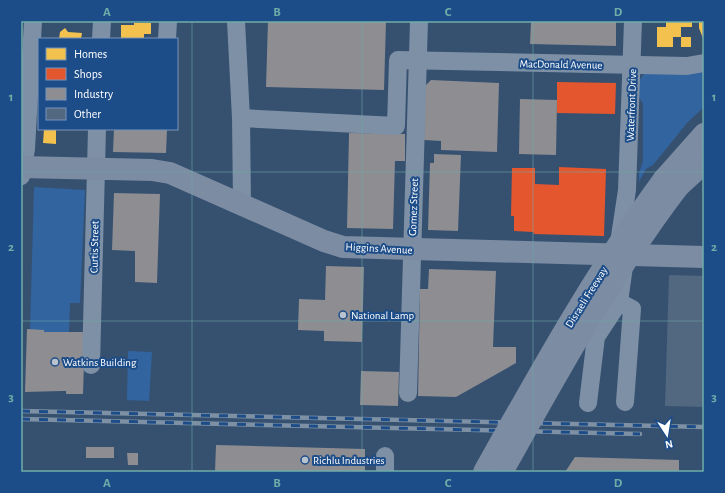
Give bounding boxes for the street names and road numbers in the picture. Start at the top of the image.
street label: MacDonald Avenue [519,58,603,71]
street label: Waterfront Drive [625,69,638,141]
street label: Gomez Street [407,177,420,236]
street label: Curtis Street [89,220,100,273]
street label: Higgins Avenue [345,241,413,256]
street label: Disraeli Freeway [563,265,610,330]

